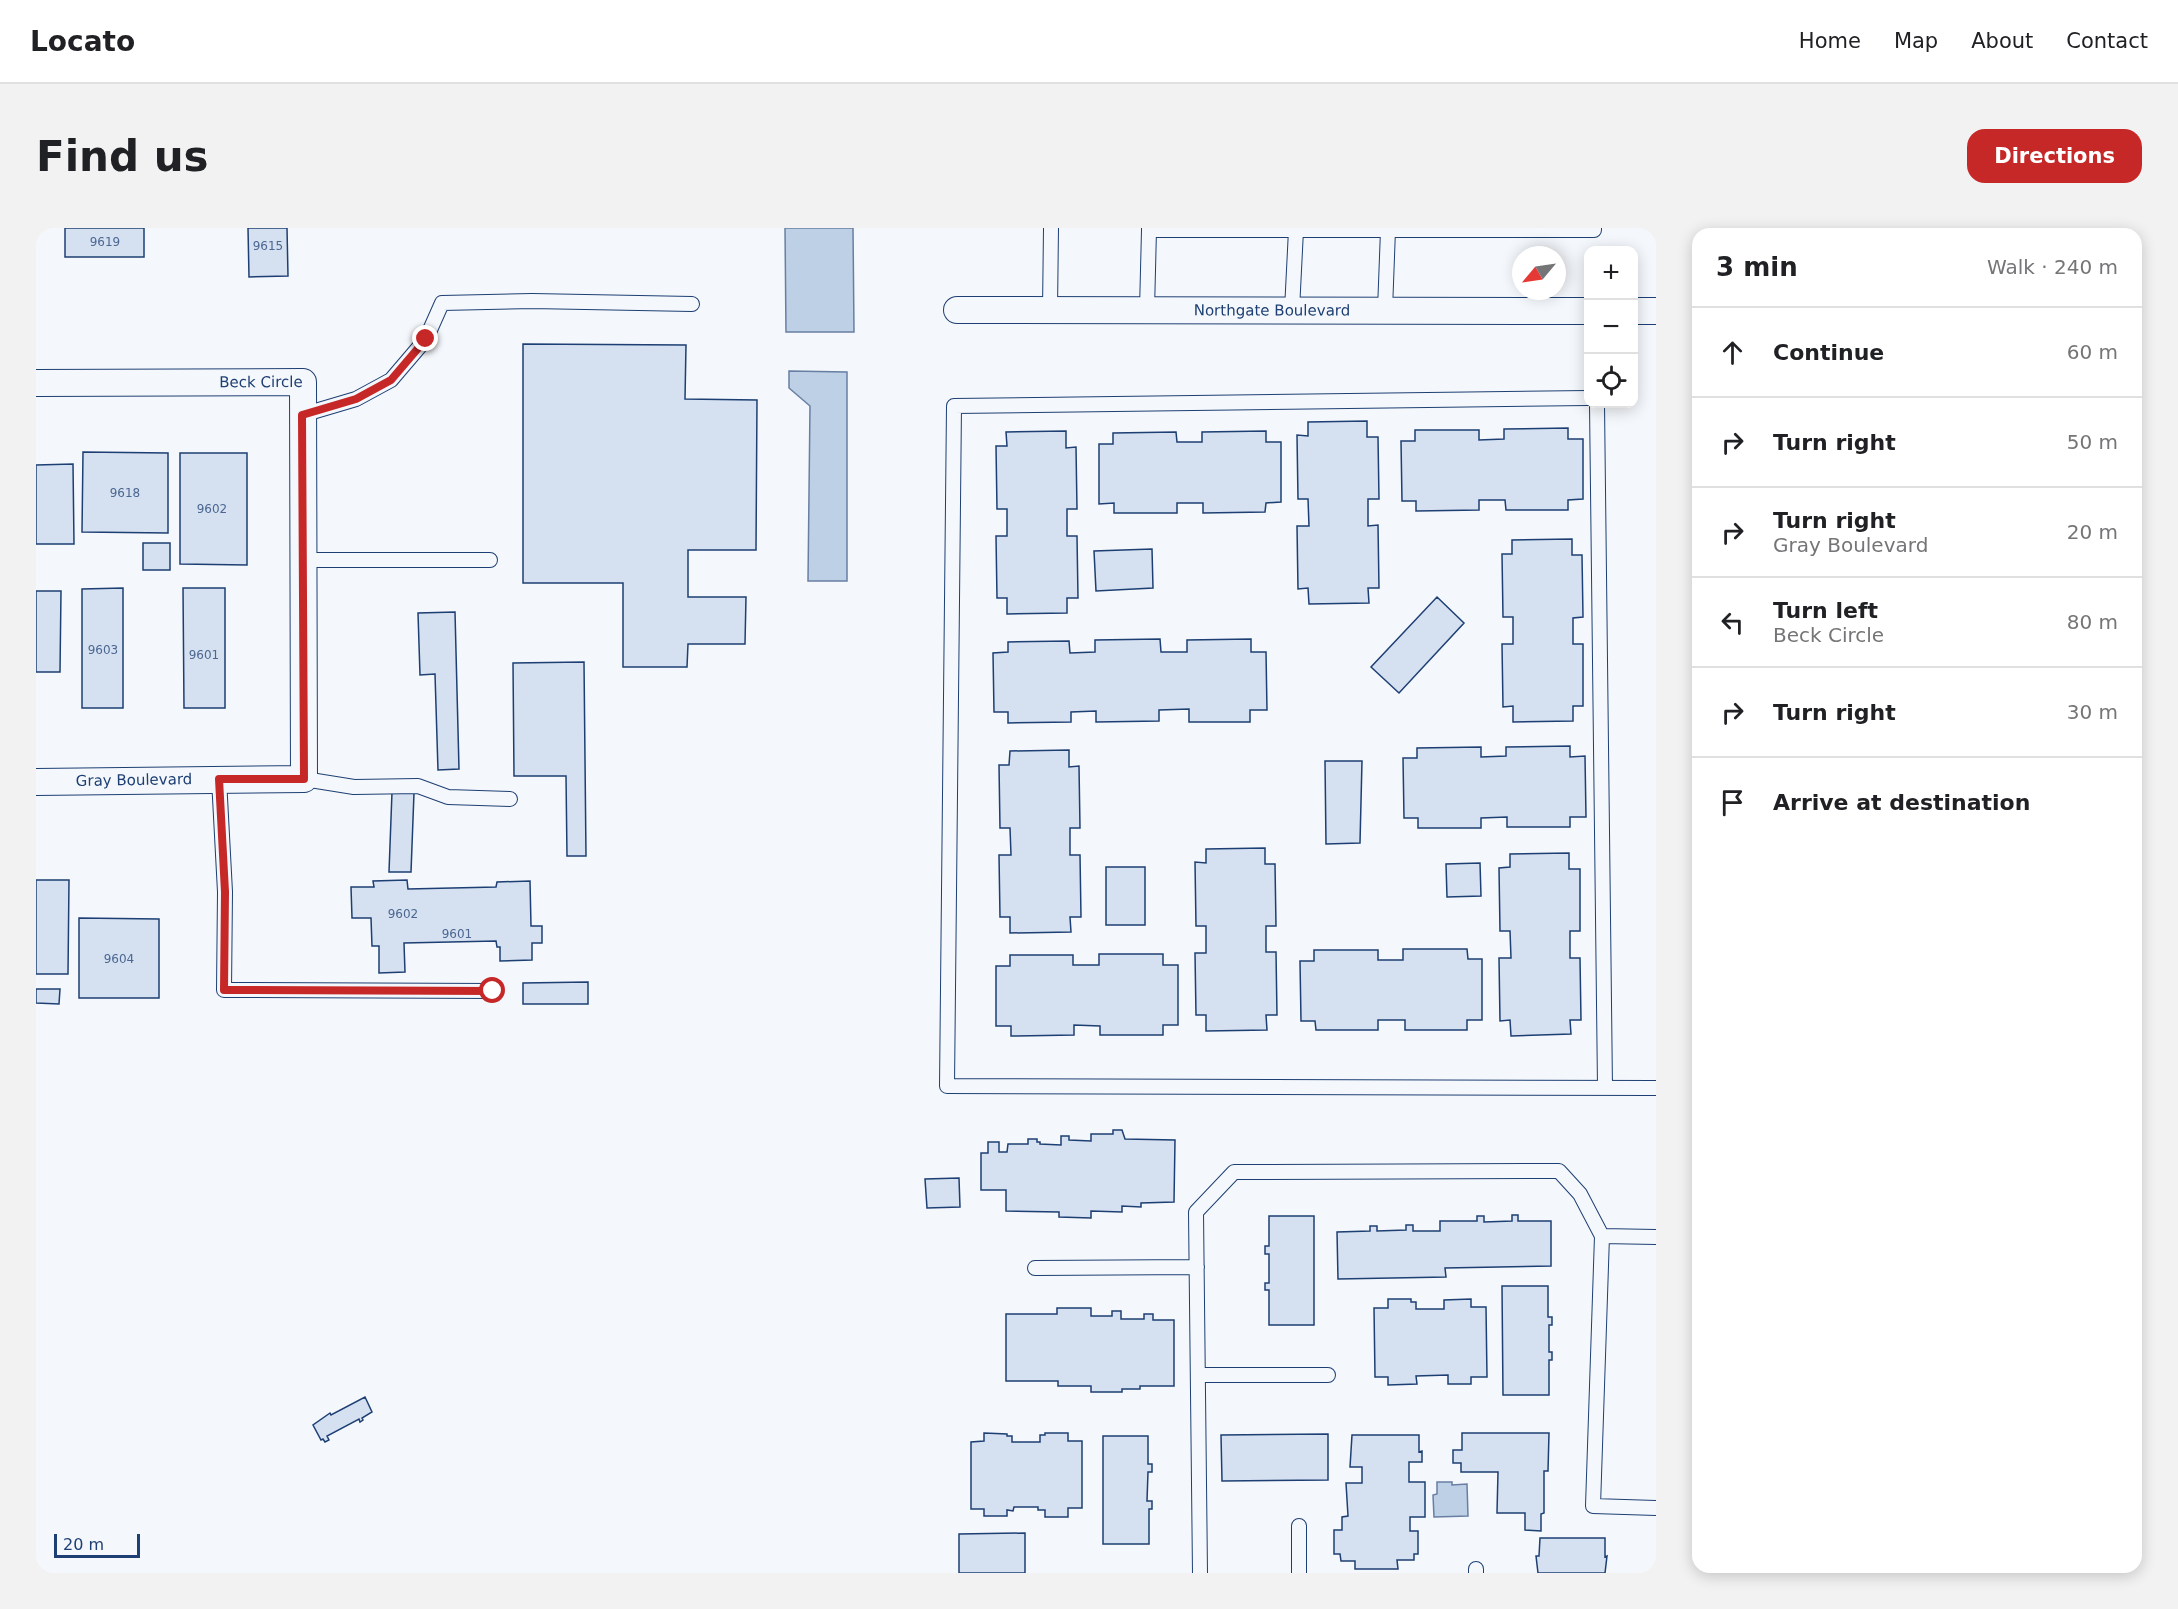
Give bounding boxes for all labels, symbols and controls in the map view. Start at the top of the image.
text: Locato [30,25,135,58]
text: Home [1799,29,1861,53]
text: Map [1894,29,1938,53]
text: About [1971,29,2033,53]
text: Contact [2066,29,2148,53]
button: Directions [1967,129,2142,183]
text: Find us [36,132,209,181]
house number: 9619 [90,235,120,249]
house number: 9615 [253,239,283,253]
north arrow [1512,246,1566,300]
map controls [1584,246,1638,408]
button: + [1584,246,1638,300]
text: 3 min [1716,252,1798,282]
text: Walk · 240 m [1987,255,2118,279]
button: − [1584,300,1638,354]
street label: Northgate Boulevard [1194,301,1350,320]
route end [412,325,438,351]
icon: ahead [1716,336,1749,369]
text: Continue [1773,340,1884,365]
text: 60 m [2067,340,2118,364]
button: locate [1584,354,1638,408]
street label: Beck Circle [219,373,303,391]
icon: right [1716,426,1749,459]
text: Turn right [1773,430,1896,455]
text: 50 m [2067,430,2118,454]
house number: 9618 [110,486,140,500]
house number: 9602 [197,502,227,516]
text: Turn right [1773,508,1896,533]
icon: right [1716,516,1749,549]
text: 20 m [2067,520,2118,544]
text: Gray Boulevard [1773,533,1928,557]
text: Turn left [1773,598,1878,623]
icon: left [1716,606,1749,639]
text: 80 m [2067,610,2118,634]
text: Beck Circle [1773,623,1884,647]
house number: 9603 [88,643,118,657]
house number: 9601 [189,648,219,662]
icon: right [1716,696,1749,729]
text: Turn right [1773,700,1896,725]
text: 30 m [2067,700,2118,724]
street label: Gray Boulevard [76,770,192,790]
icon: arrive [1716,786,1749,819]
text: Arrive at destination [1773,790,2030,815]
house number: 9602 [388,907,418,921]
house number: 9601 [442,927,472,941]
house number: 9604 [104,952,134,966]
route start [479,977,505,1003]
scale bar [54,1531,140,1558]
text: 20 m [63,1535,104,1554]

